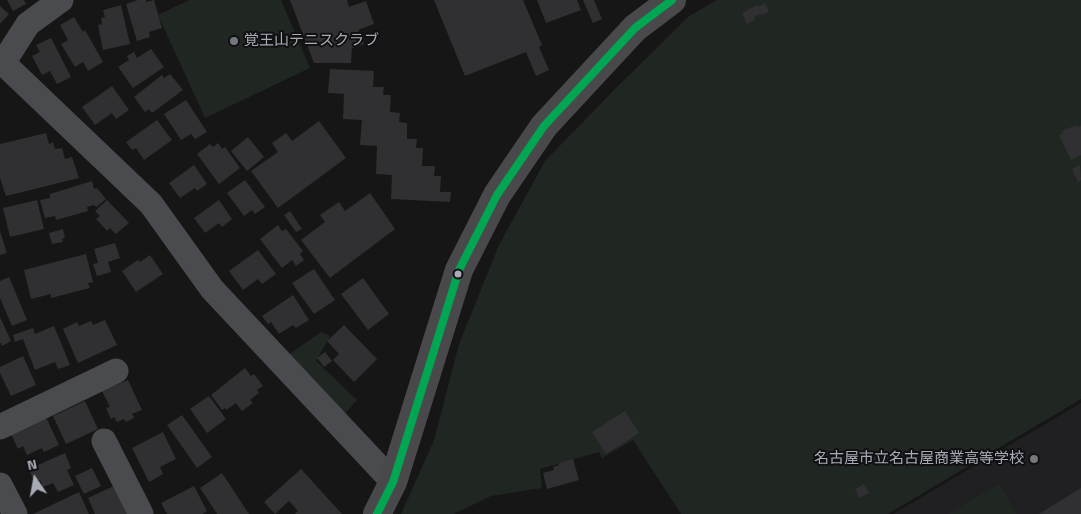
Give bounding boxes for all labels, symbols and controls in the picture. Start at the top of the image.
place label: 覚王山テニスクラブ [244,32,379,50]
marker: 覚王山テニスクラブ [228,35,240,47]
unlabelled marker [453,269,463,279]
place label: 名古屋市立名古屋商業高等学校 [814,450,1024,468]
text: N [25,453,39,475]
marker: 名古屋市立名古屋商業高等学校 [1028,453,1040,465]
north arrow [10,454,60,504]

